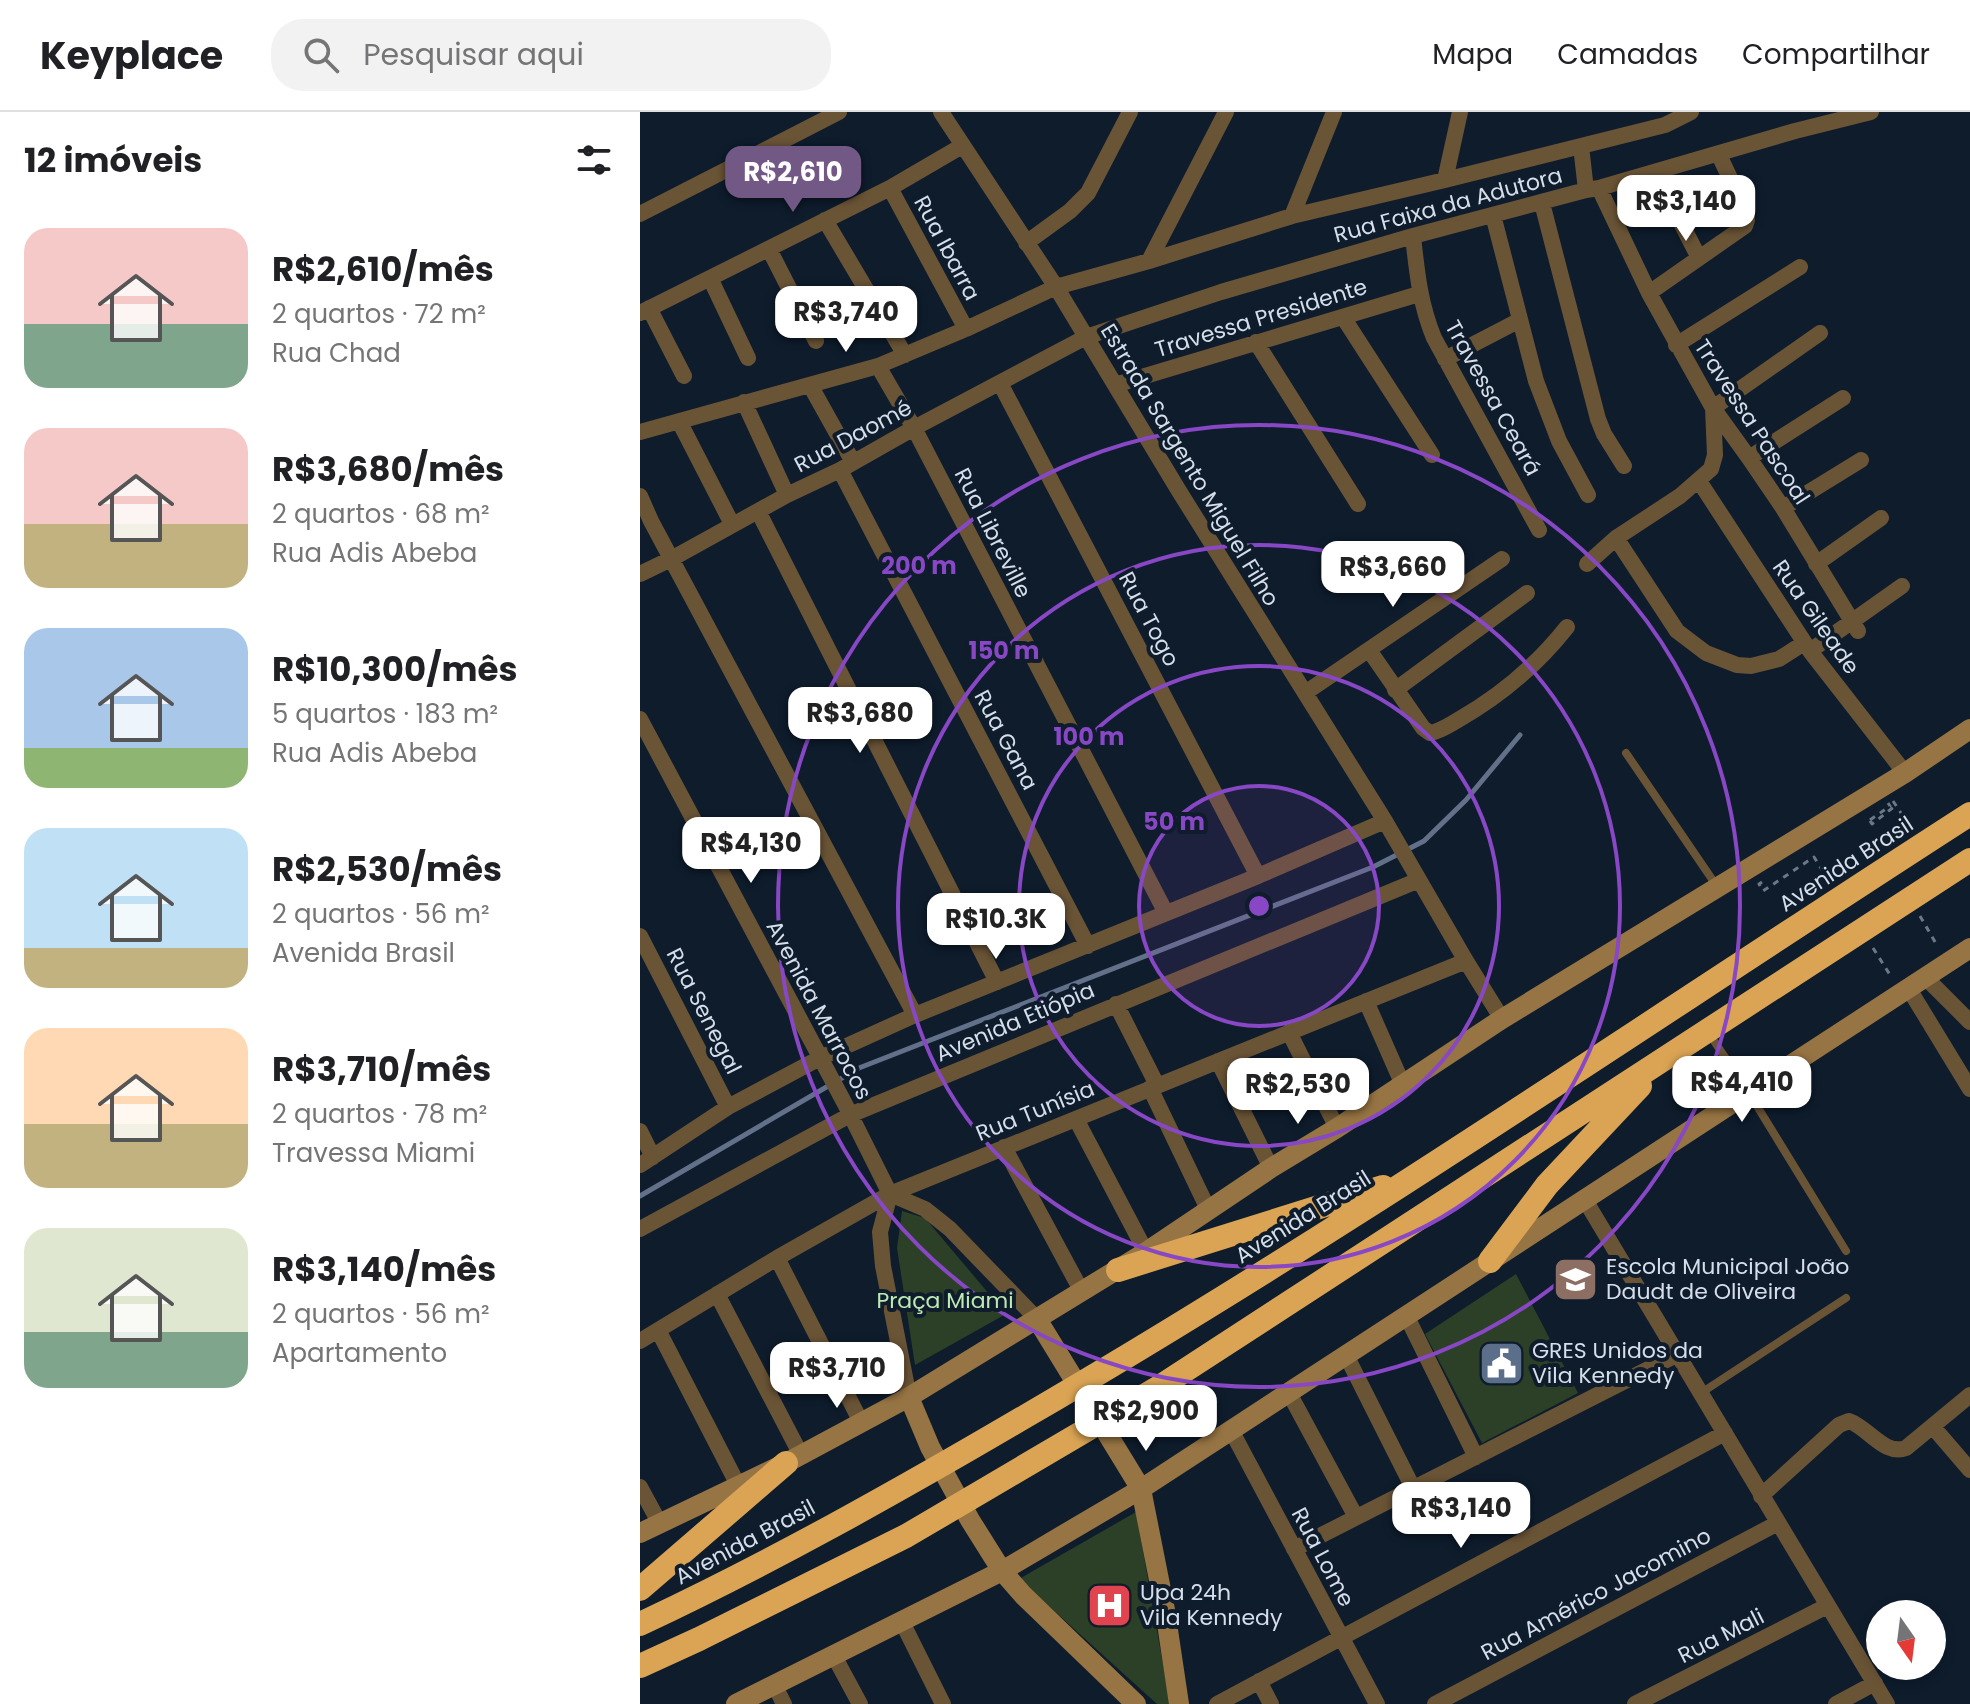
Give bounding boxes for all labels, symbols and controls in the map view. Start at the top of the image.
search box [271,19,831,91]
text: Keyplace [40,29,223,82]
icon: search [299,33,343,77]
text: Pesquisar aqui [363,33,584,76]
text: Mapa [1432,35,1513,74]
text: Camadas [1557,35,1698,74]
text: Compartilhar [1742,35,1930,74]
text: 12 imóveis [24,136,202,184]
icon: filters [572,138,616,182]
pin: R$2,610 [719,146,867,214]
text: R$2,610 [743,154,843,190]
street label: Rua Faixa da Adutora [1330,160,1566,250]
pin: R$3,140 [1612,175,1760,243]
text: R$3,140 [1635,183,1737,219]
street label: Rua Ibarra [906,190,988,306]
text: R$2,610/mês [272,245,494,293]
icon: home [88,260,184,356]
street label: Travessa Presidente [1151,271,1371,365]
pin: R$3,740 [772,286,920,354]
text: R$3,740 [793,294,899,330]
text: 2 quartos · 72 m² [272,296,486,332]
street label: Travessa Ceará [1437,315,1549,481]
street label: Estrada Sargento Miguel Filho [1093,318,1287,612]
street label: Travessa Pascoal [1687,333,1817,511]
text: Rua Chad [272,335,401,371]
street label: Rua Daomé [789,392,917,480]
text: R$3,680/mês [272,445,504,493]
icon: home [88,460,184,556]
street label: Rua Libreville [947,463,1039,603]
text: 2 quartos · 68 m² [272,496,490,532]
text: Rua Adis Abeba [272,535,477,571]
pin: R$3,660 [1319,541,1467,609]
text: 200 m [881,549,957,582]
text: R$3,660 [1339,549,1447,585]
street label: Rua Gileade [1765,554,1867,680]
street label: Rua Togo [1111,566,1187,672]
text: 150 m [969,634,1039,667]
text: R$10,300/mês [272,645,517,693]
icon: home [88,660,184,756]
street label: Rua Gana [967,685,1045,795]
pin: R$3,680 [786,687,934,755]
text: R$3,680 [806,695,914,731]
text: 5 quartos · 183 m² [272,696,498,732]
text: 100 m [1054,720,1124,753]
text: Rua Adis Abeba [272,735,477,771]
text: 50 m [1143,805,1205,838]
street label: Avenida Brasil [1773,809,1919,919]
pin: R$4,130 [677,817,825,885]
text: R$4,130 [700,825,802,861]
text: R$2,530/mês [272,845,502,893]
icon: home [88,860,184,956]
centre of rings [1245,892,1273,920]
pin: R$10.3K [922,893,1070,961]
text: 2 quartos · 56 m² [272,896,490,932]
text: R$10.3K [945,901,1047,937]
street label: Avenida Marrocos [759,915,879,1105]
text: Avenida Brasil [272,935,455,971]
street label: Rua Senegal [659,943,749,1079]
street label: Avenida Etiópia [931,975,1099,1069]
text: R$3,710/mês [272,1045,491,1093]
pin: R$4,410 [1668,1056,1816,1124]
pin: R$2,530 [1224,1058,1372,1126]
icon: home [88,1060,184,1156]
text: R$4,410 [1690,1064,1794,1100]
text: R$2,530 [1245,1066,1351,1102]
street label: Rua Tunísia [971,1073,1099,1149]
text: 2 quartos · 78 m² [272,1096,487,1132]
text: Travessa Miami [272,1135,475,1171]
street label: Avenida Brasil [1229,1163,1377,1271]
text: R$3,140/mês [272,1245,496,1293]
place label: Escola Municipal João Daudt de Oliveira [1606,1251,1849,1307]
school or university icon: Escola Municipal João Daudt de Oliveira [1551,1255,1599,1303]
icon: home [88,1260,184,1356]
park label: Praça Miami [876,1285,1014,1316]
text: 2 quartos · 56 m² [272,1296,490,1332]
text: Apartamento [272,1335,447,1371]
place label: GRES Unidos da Vila Kennedy [1532,1335,1703,1391]
public building icon: GRES Unidos da Vila Kennedy [1477,1339,1525,1387]
pin: R$3,710 [763,1342,911,1410]
text: R$3,710 [788,1350,886,1386]
pin: R$2,900 [1072,1385,1220,1453]
text: R$2,900 [1093,1393,1199,1429]
pin: R$3,140 [1387,1482,1535,1550]
text: R$3,140 [1410,1490,1512,1526]
street label: Avenida Brasil [669,1492,821,1592]
street label: Rua Lome [1284,1502,1362,1612]
street label: Rua Américo Jacomino [1475,1520,1717,1668]
place label: Upa 24h Vila Kennedy [1140,1577,1283,1633]
hospital icon: Upa 24h Vila Kennedy [1085,1581,1133,1629]
north arrow [1866,1600,1946,1680]
map controls [1866,1600,1946,1680]
street label: Rua Mali [1673,1601,1769,1671]

